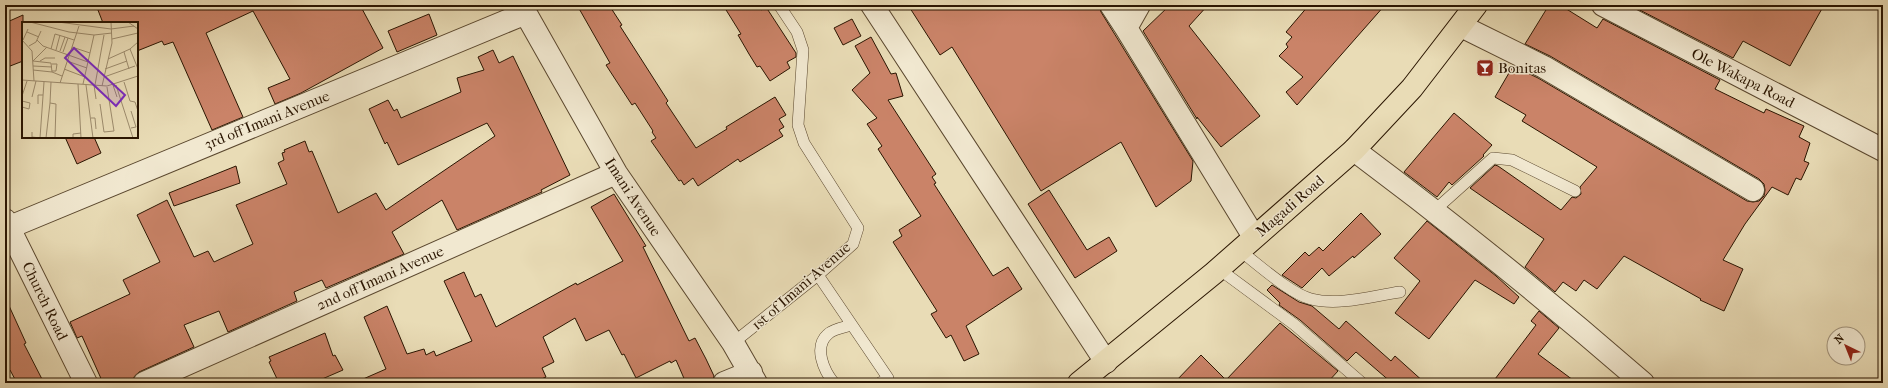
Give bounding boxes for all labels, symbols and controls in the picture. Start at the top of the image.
inset map [22,22,138,138]
street label: Ole Wakapa Road [1688,44,1798,112]
bar icon: Bonitas [1475,58,1495,78]
place label: Bonitas [1498,59,1547,77]
street label: 3rd off Imani Avenue [202,86,333,153]
street label: Imani Avenue [601,154,665,240]
street label: Magadi Road [1252,171,1329,241]
street label: 1st of Imani Avenue [748,238,855,334]
street label: 2nd off Imani Avenue [314,242,447,314]
street label: Church Road [18,259,72,344]
north arrow [1826,326,1866,366]
text: N [1832,331,1847,347]

